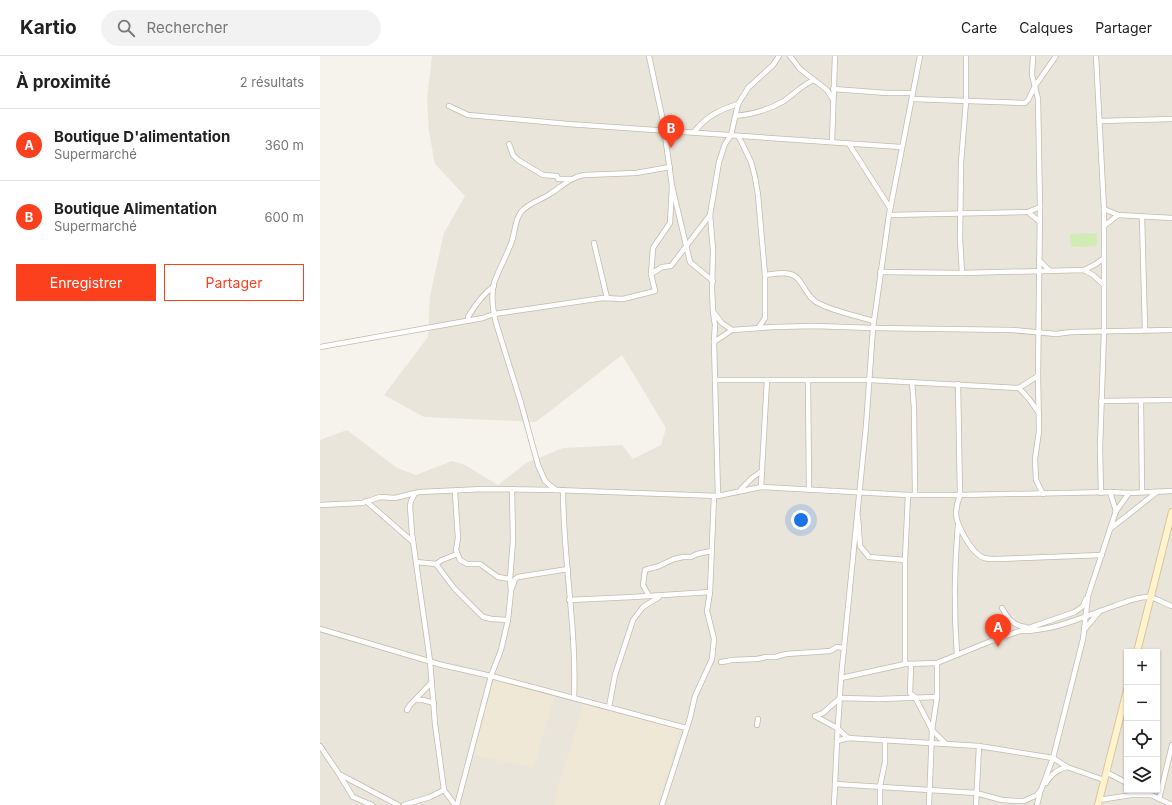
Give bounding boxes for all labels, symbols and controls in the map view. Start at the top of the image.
search box [101,10,381,46]
text: Kartio [20,16,77,39]
icon: search [115,17,137,39]
text: Rechercher [147,18,228,37]
text: Carte [961,19,997,36]
text: Calques [1019,19,1073,36]
text: Partager [1095,19,1152,36]
text: À proximité [16,72,111,92]
text: 2 résultats [240,74,304,90]
pin: B [658,115,684,148]
text: Boutique D'alimentation [54,127,230,146]
text: A [24,137,34,153]
text: 360 m [265,137,304,153]
text: Supermarché [54,146,137,162]
text: Boutique Alimentation [54,199,217,218]
text: B [25,209,33,225]
text: 600 m [264,209,304,225]
text: Supermarché [54,218,137,234]
button: Enregistrer [16,264,156,301]
button: Partager [164,264,304,301]
your location [791,510,811,530]
pin: A [985,614,1011,647]
map controls [1124,649,1160,793]
button: + [1124,649,1160,685]
button: − [1124,685,1160,721]
button: locate [1124,721,1160,757]
button: layers [1124,757,1160,793]

